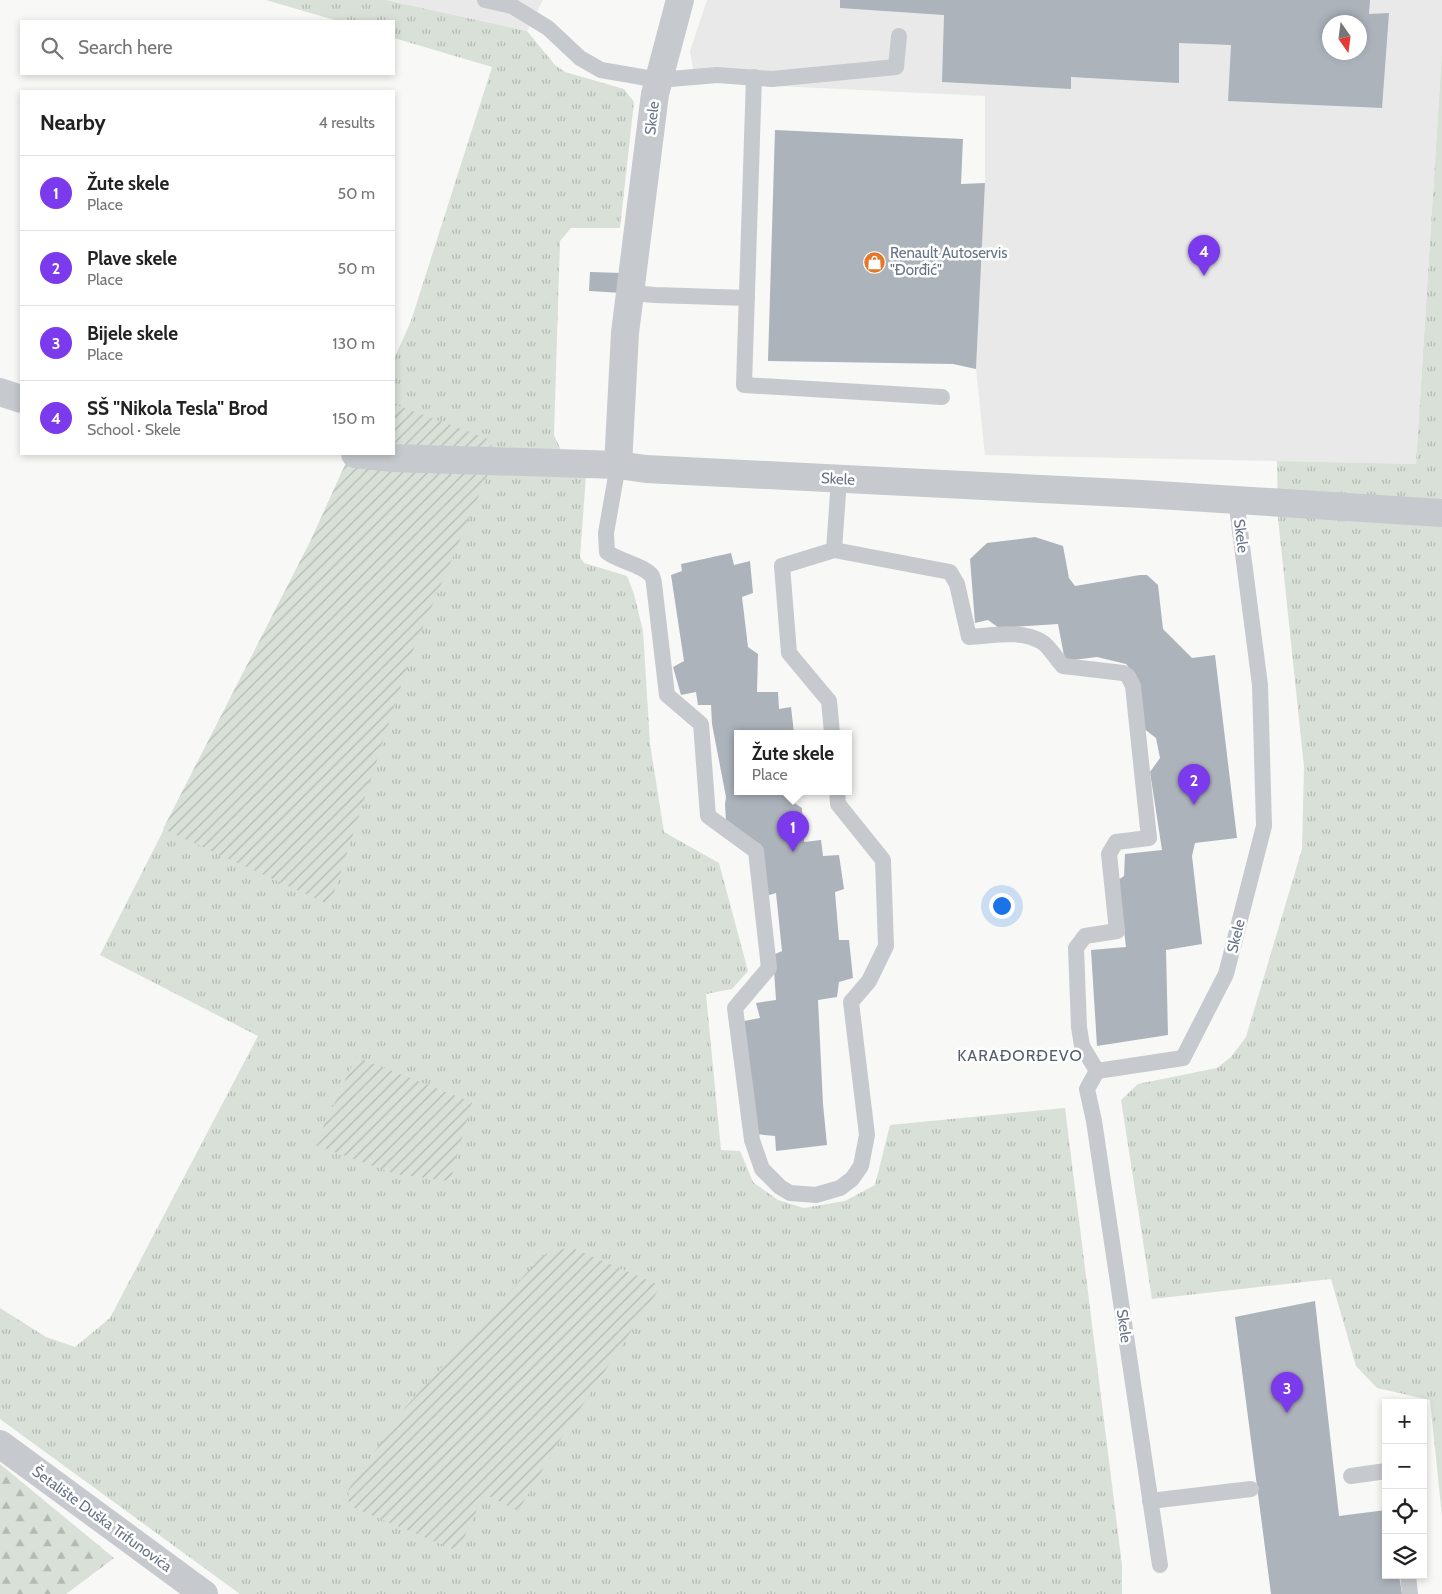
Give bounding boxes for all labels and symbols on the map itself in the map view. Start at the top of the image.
north arrow [1322,15,1367,60]
street label: Skele [641,100,663,136]
pin: 4 [1188,235,1220,276]
place label: Renault Autoservis "Đorđić" [890,244,1007,279]
shop icon: Renault Autoservis "Đorđić" [862,250,886,274]
street label: Skele [821,469,856,489]
street label: Skele [1230,518,1252,554]
pin: 2 [1178,764,1210,805]
pin: 1 [777,811,809,852]
your location [989,893,1015,919]
street label: Skele [1223,917,1249,955]
district label: KARAĐORĐEVO [957,1046,1083,1065]
street label: Skele [1113,1308,1135,1344]
pin: 3 [1271,1372,1303,1413]
street label: Šetalište Duška Trifunovića [29,1461,177,1576]

